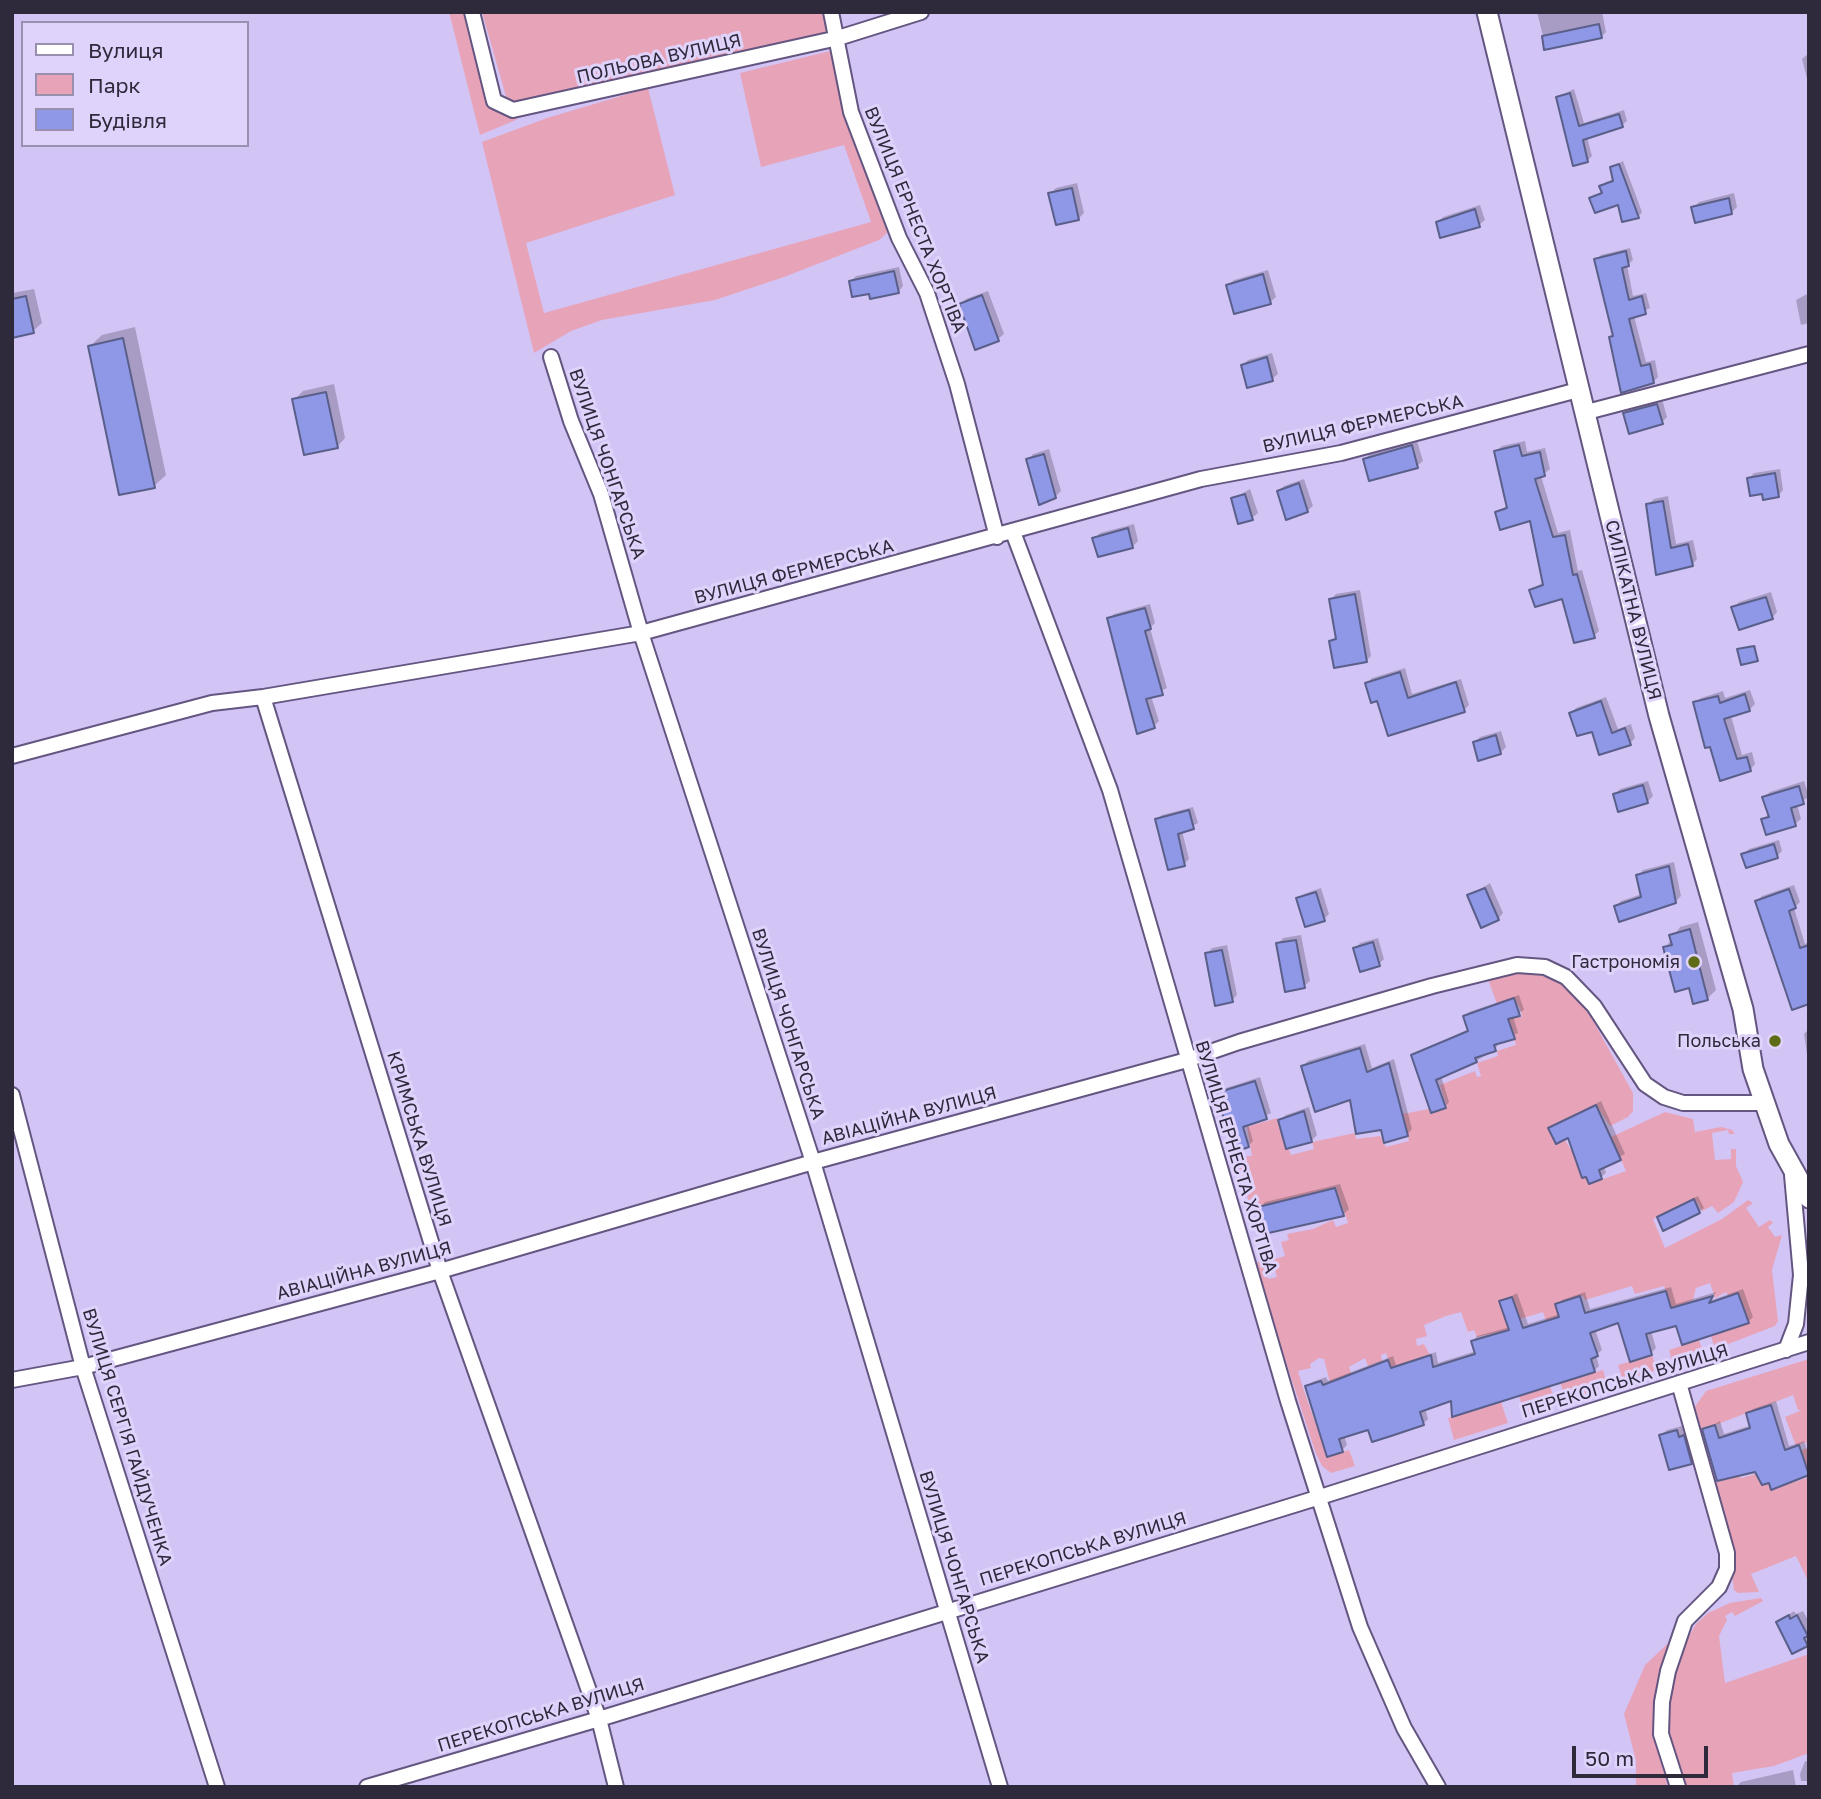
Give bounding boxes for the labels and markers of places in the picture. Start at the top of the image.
place label: Гастрономія [1571,951,1680,973]
marker: Гастрономія [1686,954,1702,970]
place label: Польська [1677,1030,1761,1052]
marker: Польська [1767,1033,1783,1049]

